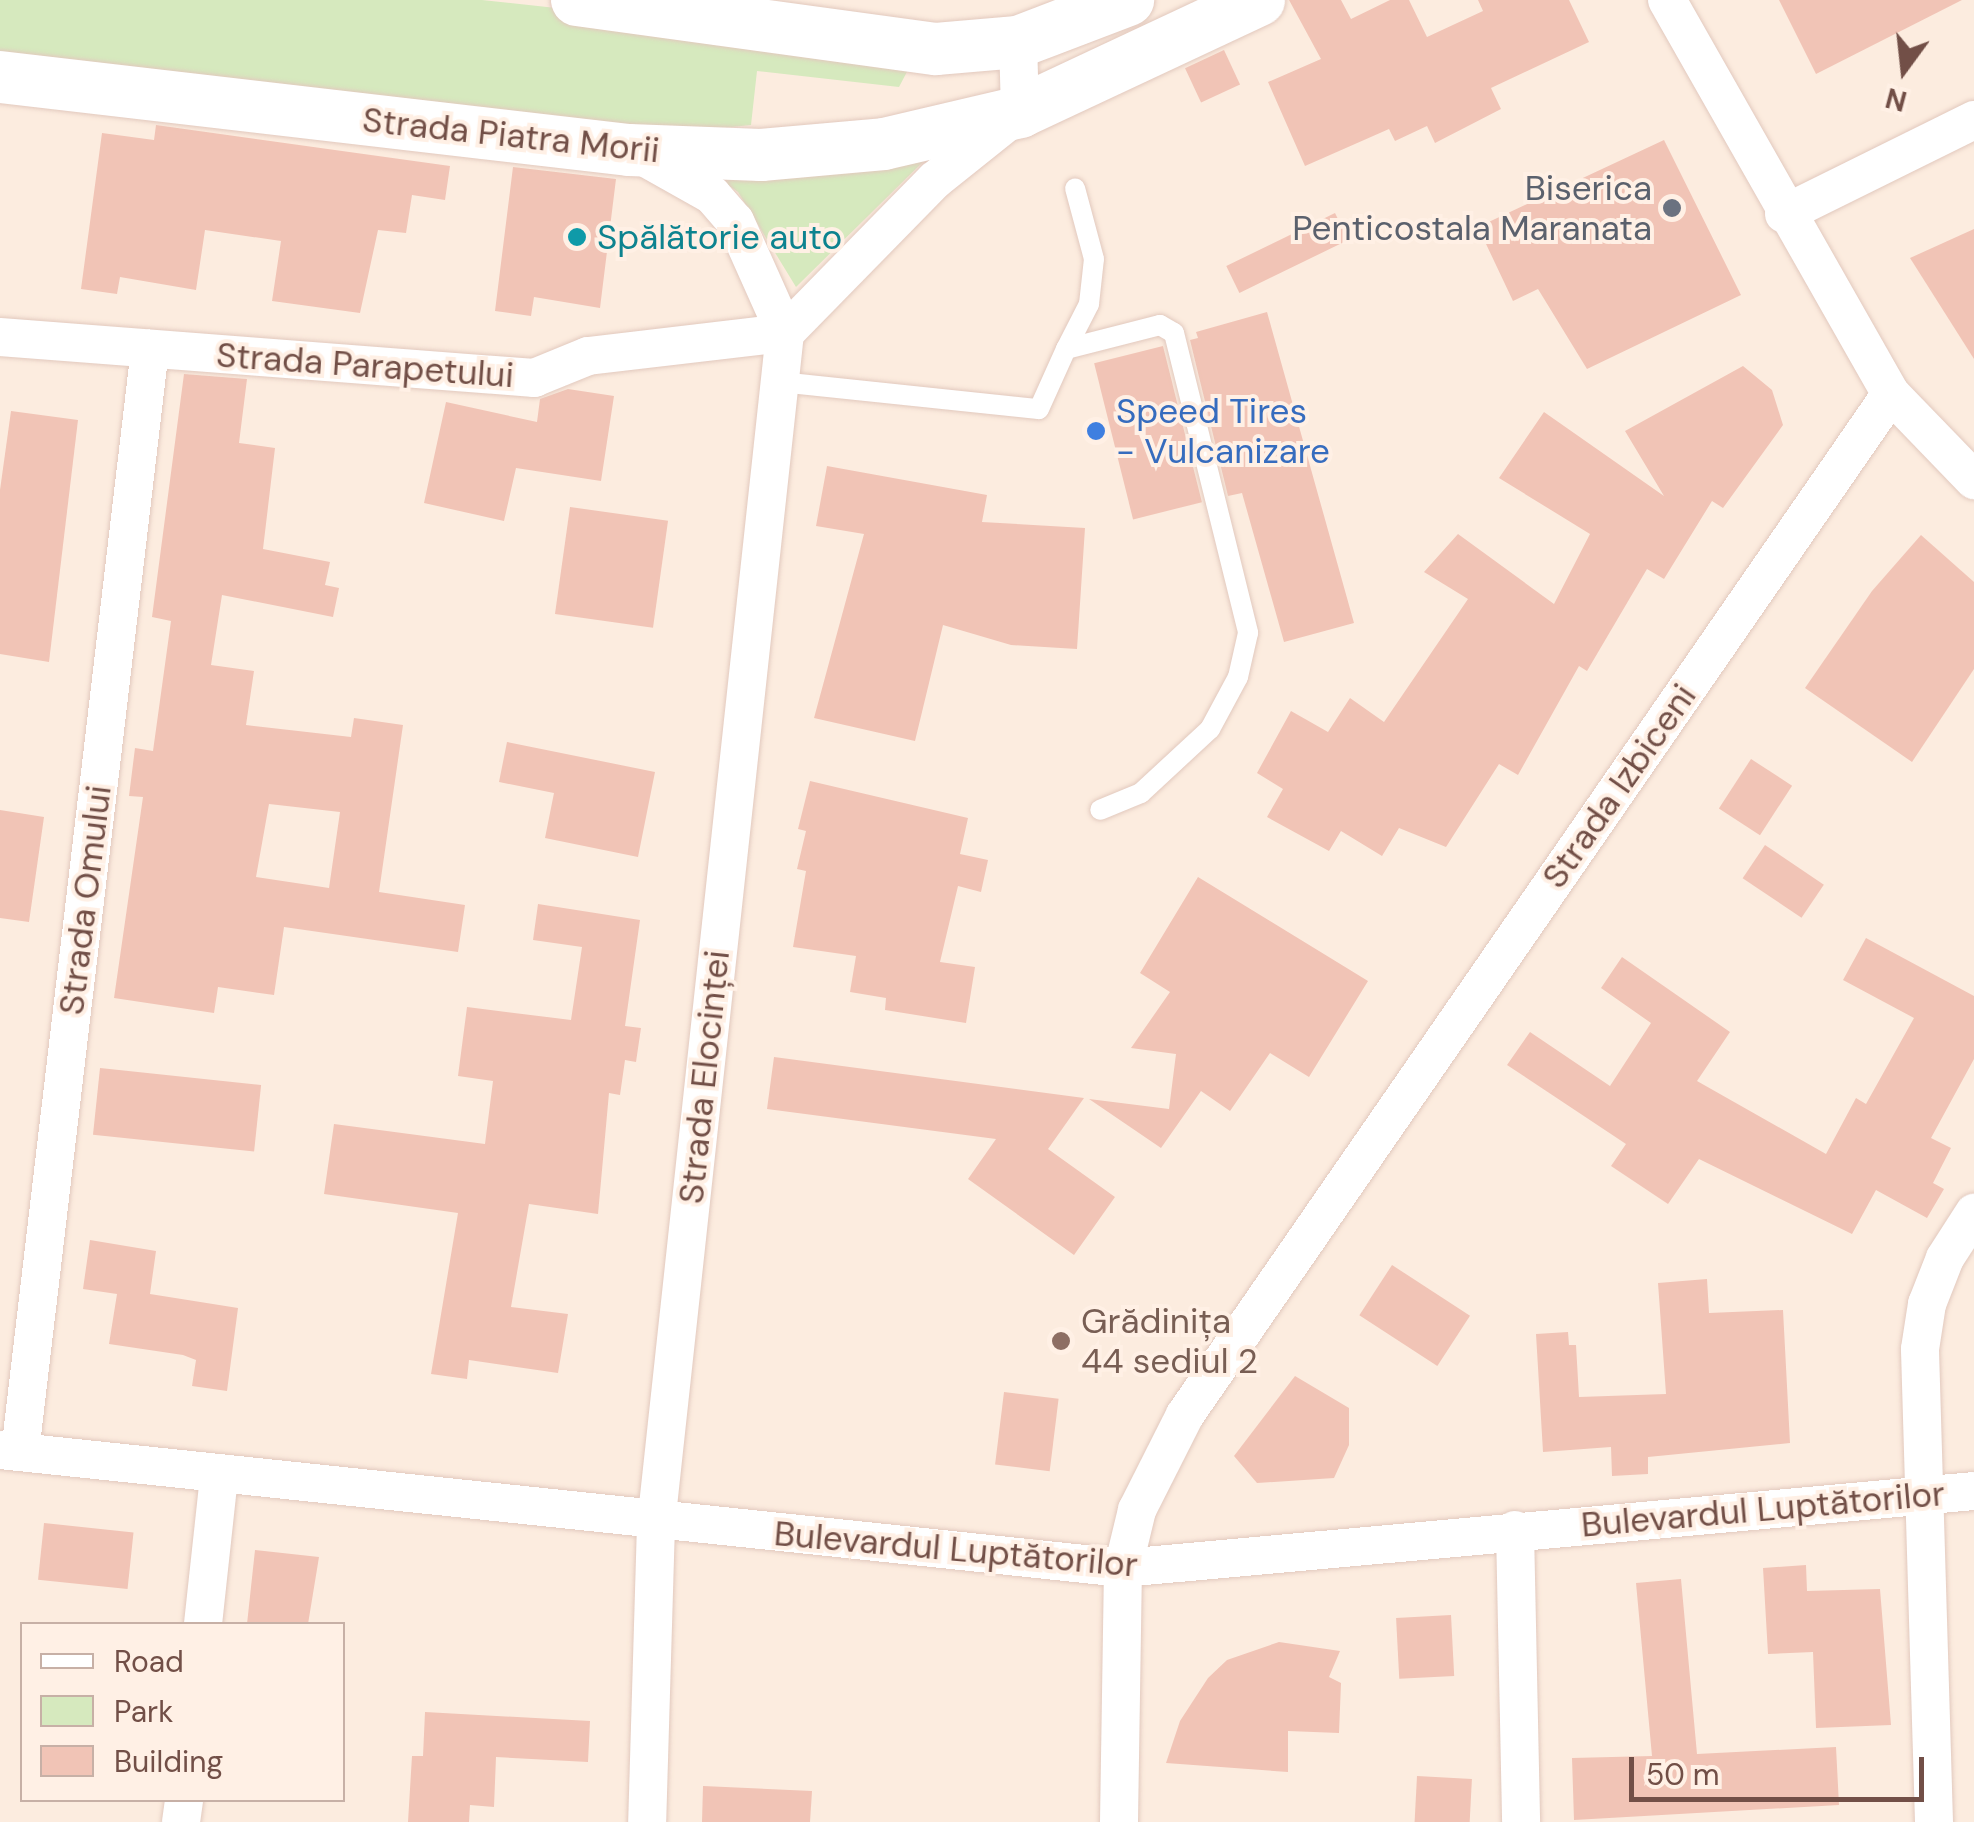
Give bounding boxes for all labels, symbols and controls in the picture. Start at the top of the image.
north arrow [1854,20,1954,120]
text: N [1881,79,1911,120]
street label: Strada Piatra Morii [360,99,662,171]
place label: Biserica Penticostala Maranata [1292,167,1652,249]
marker: Biserica Penticostala Maranata [1661,197,1683,219]
place label: Spălătorie auto [597,216,842,258]
marker: Spălătorie auto [566,226,588,248]
street label: Strada Parapetului [215,334,515,396]
place label: Speed Tires - Vulcanizare [1116,390,1330,472]
marker: Speed Tires - Vulcanizare [1085,420,1107,442]
street label: Strada Izbiceni [1533,676,1705,896]
street label: Strada Omului [50,783,120,1017]
street label: Strada Elocinței [670,948,738,1206]
place label: Grădinița 44 sediul 2 [1081,1300,1258,1382]
marker: Grădinița 44 sediul 2 [1050,1330,1072,1352]
street label: Bulevardul Luptătorilor [1579,1472,1947,1546]
street label: Bulevardul Luptătorilor [772,1512,1140,1586]
legend [20,1622,345,1802]
text: Road [114,1642,184,1681]
text: Park [114,1692,173,1731]
scale bar [1634,1737,1929,1799]
text: Building [114,1742,223,1781]
text: 50 m [1646,1755,1720,1794]

